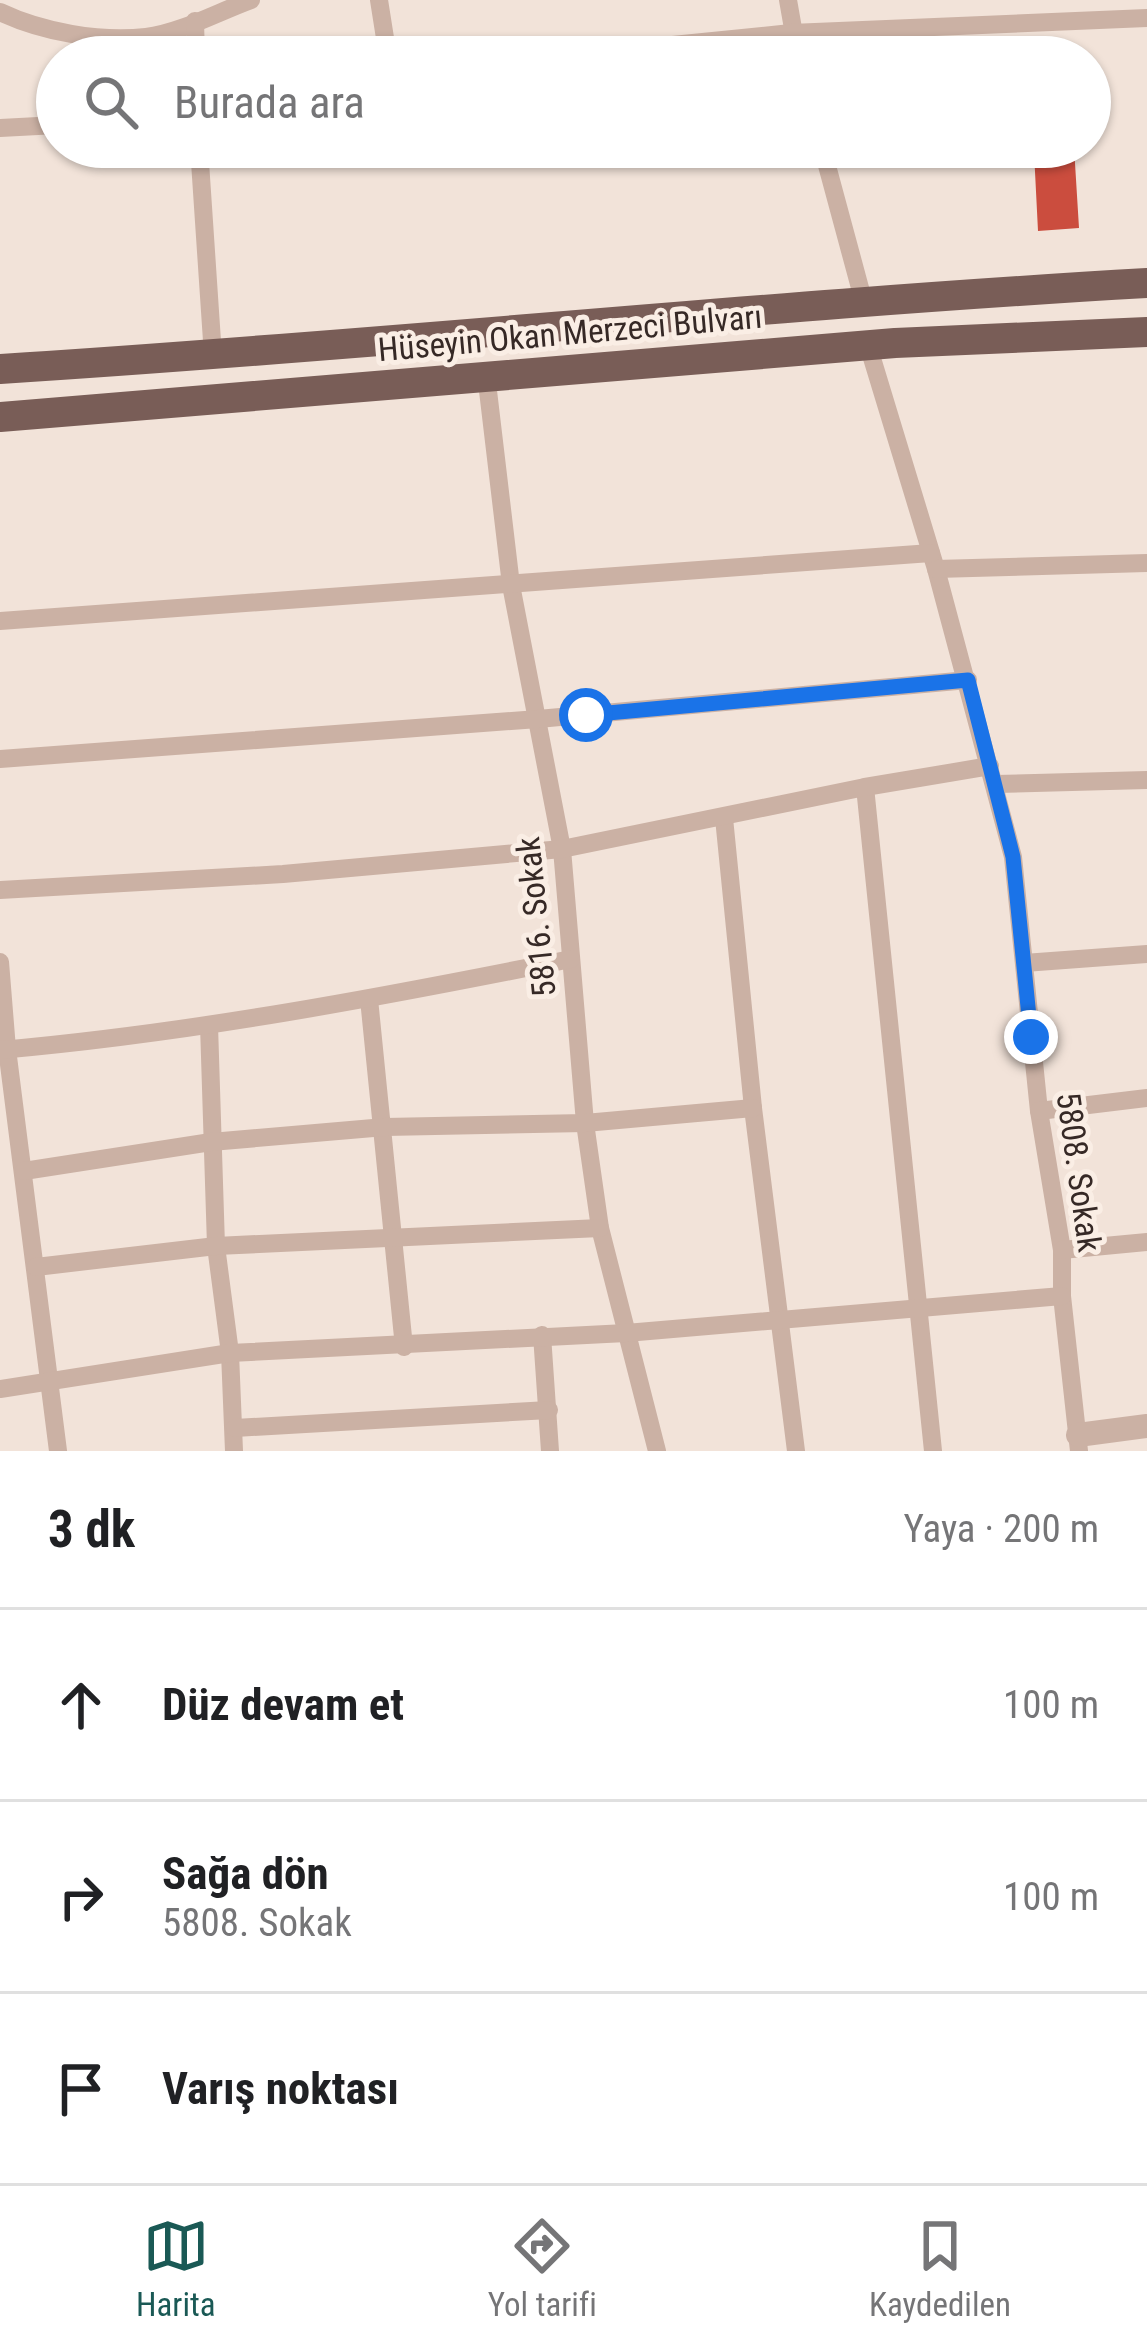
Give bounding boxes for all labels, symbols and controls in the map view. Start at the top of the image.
search box [36,36,1111,168]
icon: search [78,69,144,135]
text: Burada ara [174,76,365,129]
street label: Hüseyin Okan Merzeci Bulvarı [376,297,764,369]
route start [559,688,613,742]
street label: 5816. Sokak [508,835,564,999]
route end [1004,1010,1058,1064]
street label: 5808. Sokak [1049,1090,1110,1254]
text: 3 dk [48,1500,135,1559]
text: Yaya · 200 m [903,1506,1099,1552]
icon: ahead [48,1672,114,1738]
text: Düz devam et [162,1678,404,1731]
text: 100 m [1003,1682,1099,1728]
text: Sağa dön [162,1847,329,1900]
icon: right [48,1864,114,1930]
text: 100 m [1003,1874,1099,1920]
text: 5808. Sokak [162,1900,352,1946]
icon: arrive [48,2056,114,2122]
text: Varış noktası [162,2062,399,2115]
tab: Harita [136,2213,216,2324]
tab: Yol tarifi [488,2213,597,2324]
tab: Kaydedilen [869,2213,1011,2324]

